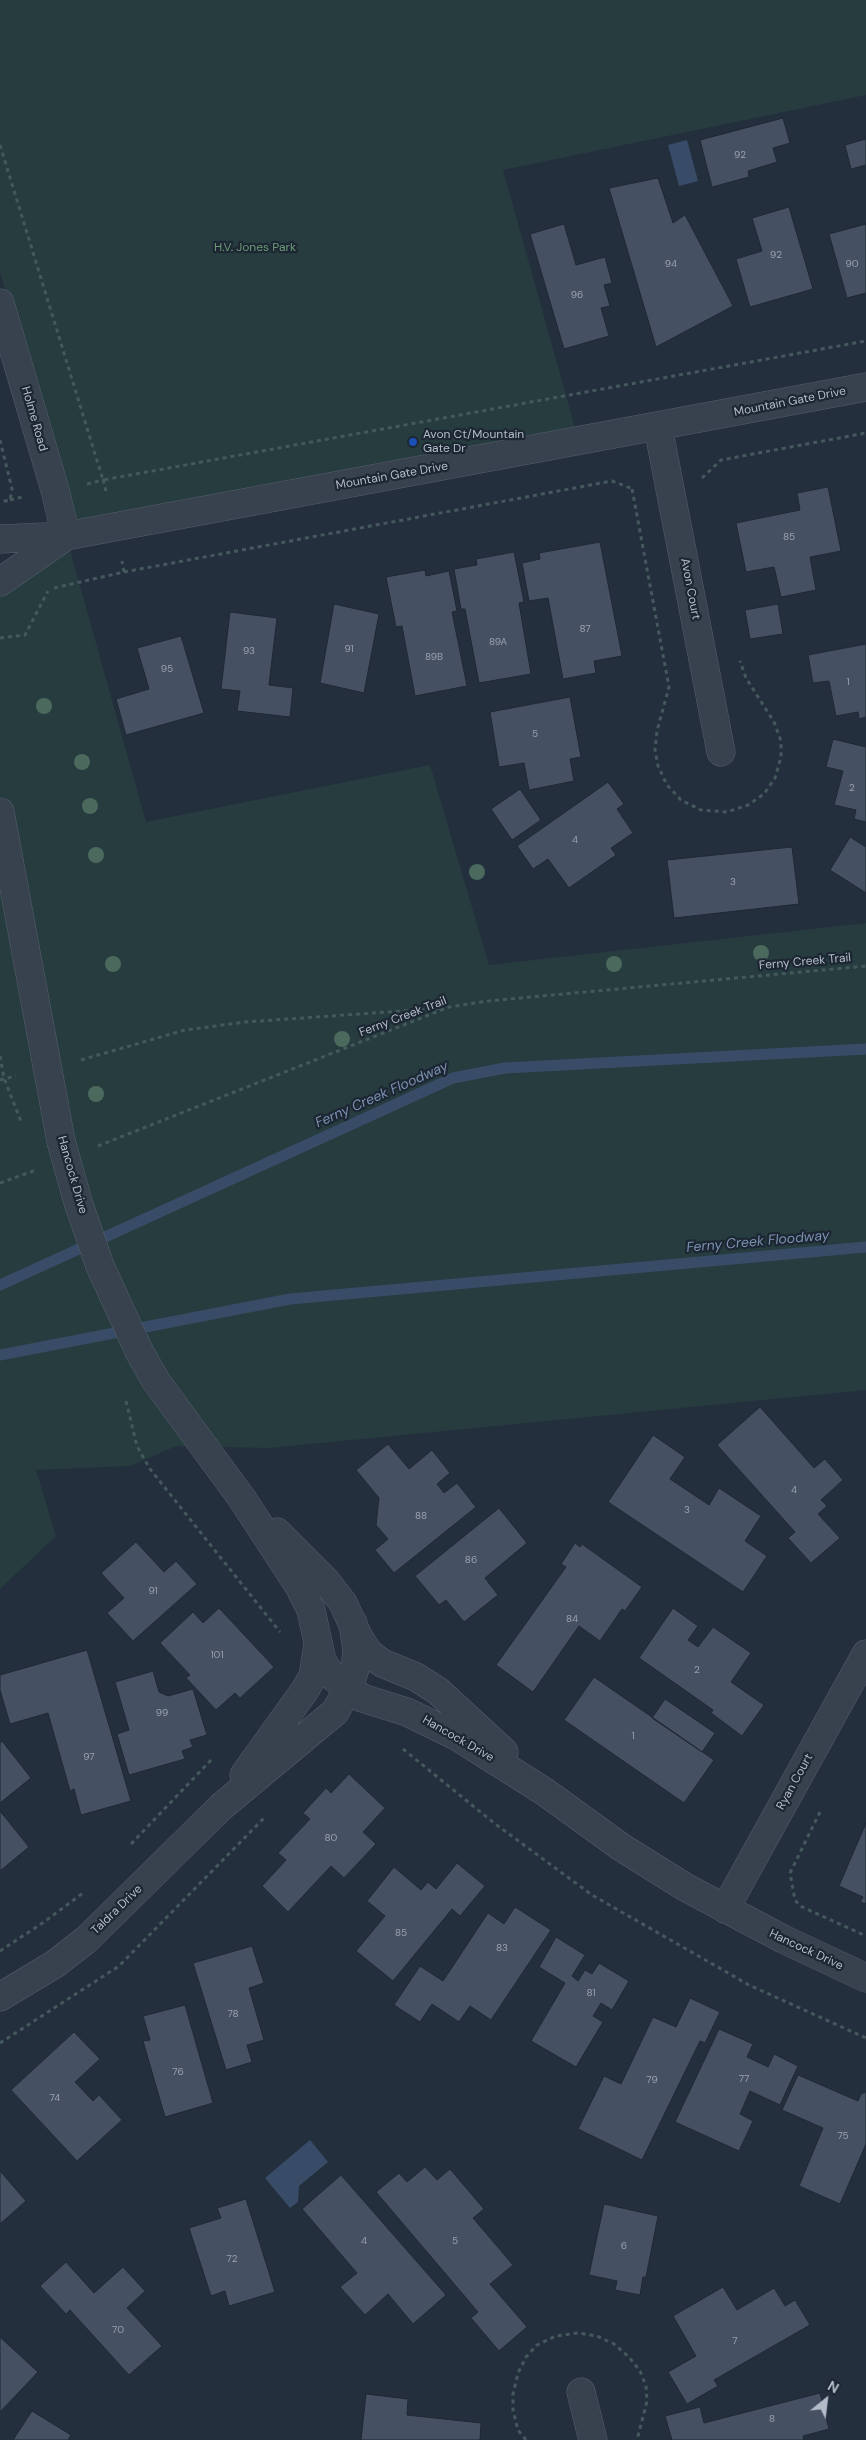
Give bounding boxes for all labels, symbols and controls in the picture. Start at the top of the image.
house number: 92 [734,149,746,161]
park label: H.V. Jones Park [214,241,296,255]
house number: 92 [770,249,782,261]
house number: 94 [665,258,677,270]
house number: 90 [845,258,859,270]
house number: 96 [571,289,583,301]
street label: Mountain Gate Drive [733,384,847,420]
street label: Holme Road [18,385,50,453]
place label: Avon Ct/Mountain Gate Dr [423,428,524,456]
marker: Avon Ct/Mountain Gate Dr [407,436,419,448]
street label: Mountain Gate Drive [335,459,449,493]
house number: 85 [783,531,795,543]
street label: Avon Court [677,557,703,621]
house number: 87 [579,623,591,635]
house number: 89A [489,636,507,648]
house number: 91 [344,643,354,655]
house number: 93 [243,645,255,657]
house number: 89B [425,651,443,663]
house number: 95 [161,663,173,675]
house number: 1 [846,676,850,688]
house number: 5 [532,728,538,740]
house number: 2 [849,782,855,794]
house number: 4 [572,834,578,846]
house number: 3 [730,876,736,888]
street label: Ferny Creek Trail [758,951,852,973]
street label: Ferny Creek Trail [357,994,449,1040]
water label: Ferny Creek Floodway [313,1058,451,1132]
street label: Hancock Drive [54,1135,90,1215]
water label: Ferny Creek Floodway [686,1227,830,1257]
house number: 4 [791,1484,797,1496]
house number: 3 [684,1504,690,1516]
house number: 88 [415,1510,427,1522]
house number: 86 [465,1554,477,1566]
house number: 91 [148,1585,158,1597]
house number: 84 [566,1613,578,1625]
house number: 101 [210,1649,224,1661]
house number: 2 [694,1664,700,1676]
house number: 99 [156,1707,168,1719]
street label: Hancock Drive [420,1713,496,1765]
house number: 1 [631,1730,635,1742]
house number: 97 [83,1751,95,1763]
street label: Ryan Court [774,1751,816,1813]
house number: 80 [325,1832,337,1844]
street label: Taldra Drive [89,1882,145,1938]
house number: 85 [395,1927,407,1939]
street label: Hancock Drive [767,1927,845,1973]
house number: 83 [496,1942,508,1954]
house number: 81 [587,1987,595,1999]
house number: 78 [227,2008,239,2020]
house number: 76 [172,2066,184,2078]
house number: 77 [739,2073,749,2085]
house number: 79 [646,2074,658,2086]
house number: 74 [50,2092,60,2104]
house number: 75 [837,2130,849,2142]
house number: 4 [361,2235,367,2247]
house number: 5 [452,2235,458,2247]
house number: 6 [621,2240,627,2252]
house number: 72 [227,2253,237,2265]
house number: 70 [112,2324,124,2336]
house number: 7 [732,2335,738,2347]
north arrow [801,2375,851,2425]
text: N [824,2377,842,2397]
house number: 8 [769,2413,775,2425]

